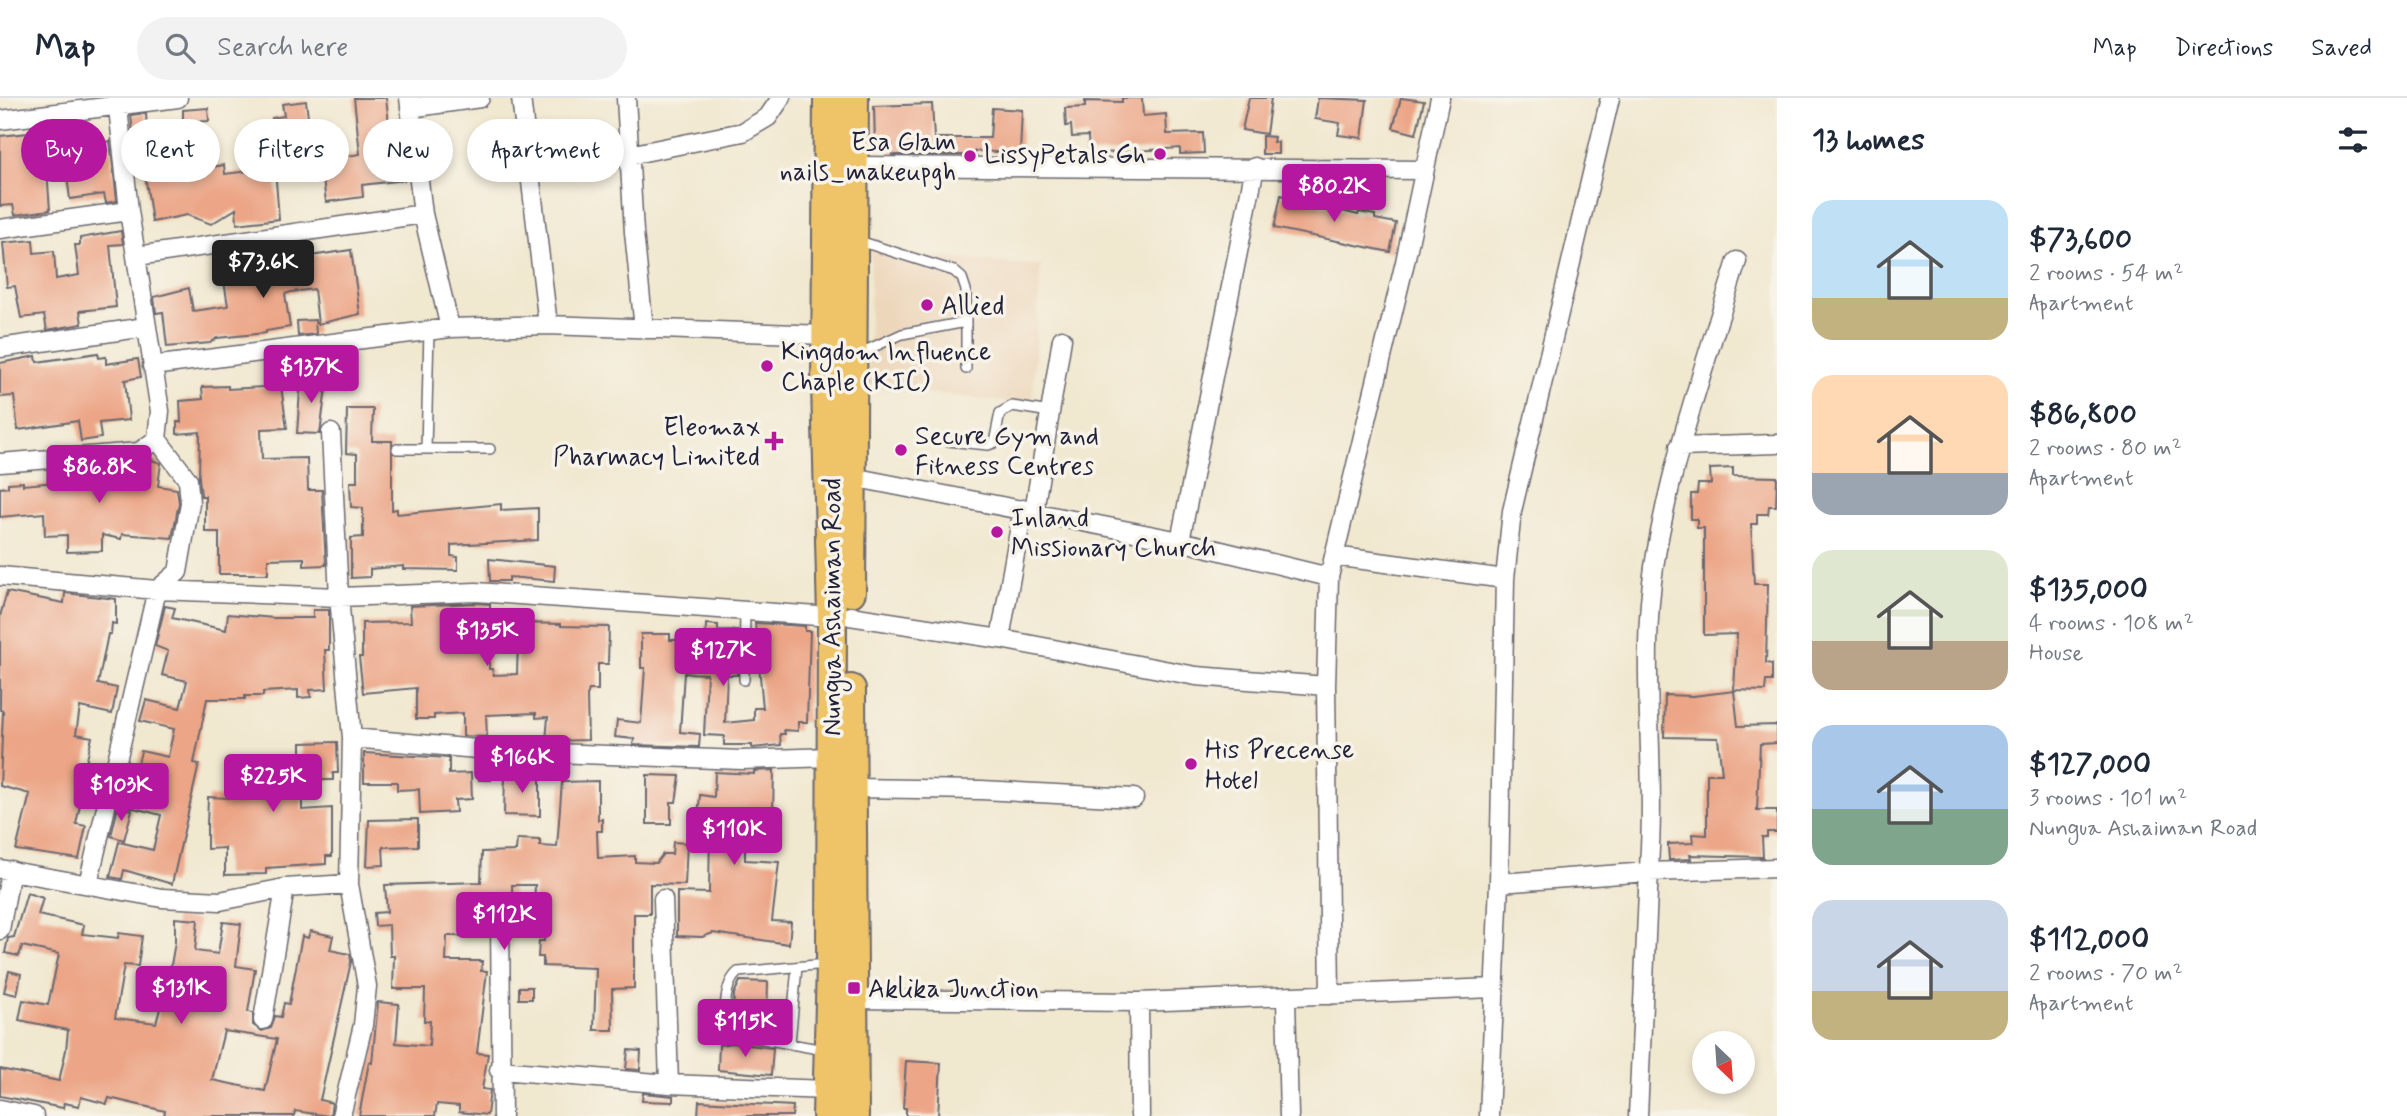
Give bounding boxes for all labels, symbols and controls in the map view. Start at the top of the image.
search box [137,17,627,80]
text: Map [35,26,95,70]
icon: search [161,29,199,67]
text: Search here [217,31,348,65]
text: Map [2093,33,2137,64]
text: Directions [2175,33,2273,64]
text: Saved [2311,33,2372,64]
chip: Buy [21,119,107,182]
chip: Rent [121,119,220,182]
chip: Filters [234,119,349,182]
chip: New [363,119,453,182]
chip: Apartment [467,119,624,182]
text: 13 homes [1812,121,1925,160]
icon: filters [2334,121,2372,159]
place label: Esa Glam nails_makeupgh [780,126,956,190]
place label: LissyPetals Gh [984,139,1146,173]
marker: LissyPetals Gh [1152,146,1168,162]
marker: Esa Glam nails_makeupgh [962,148,978,164]
pin: $80.2K [1277,164,1391,224]
text: $80.2K [1298,172,1370,202]
text: $73,600 [2029,220,2132,259]
icon: home [1868,228,1952,312]
pin: $73.6K [206,240,320,300]
text: $73.6K [228,248,298,278]
text: 2 rooms · 54 m² [2029,259,2183,289]
text: Apartment [2029,289,2134,319]
place label: Allied [941,290,1004,324]
marker: Allied [919,297,935,313]
place label: Kingdom Influence Chaple (KIC) [781,336,991,400]
pin: $137K [262,345,360,405]
text: $137K [280,353,342,383]
marker: Kingdom Influence Chaple (KIC) [759,358,775,374]
text: $86,800 [2029,395,2137,434]
icon: home [1868,403,1952,487]
place label: Eleomax Pharmacy Limited [553,411,760,475]
place label: Secure Gym and Fitness Centres [915,420,1099,484]
marker: Eleomax Pharmacy Limited [766,433,782,449]
text: 2 rooms · 80 m² [2029,434,2182,464]
marker: Secure Gym and Fitness Centres [893,442,909,458]
pin: $86.8K [42,446,156,505]
text: $86.8K [62,453,136,483]
text: Apartment [2029,464,2134,494]
street label: Nungua Ashaiman Road [816,478,852,736]
place label: Inland Missionary Church [1011,502,1216,566]
marker: Inland Missionary Church [989,524,1005,540]
text: $135,000 [2029,570,2148,609]
icon: home [1868,578,1952,662]
pin: $135K [438,608,536,668]
text: 4 rooms · 108 m² [2029,609,2194,639]
text: $135K [456,616,518,646]
pin: $127K [674,628,772,688]
text: $127K [690,636,756,666]
text: House [2029,639,2083,669]
place label: His Precense Hotel [1205,734,1354,798]
pin: $166K [473,736,571,795]
text: $166K [490,743,554,773]
text: $127,000 [2029,745,2151,784]
icon: home [1868,753,1952,837]
pin: $225K [224,754,322,814]
marker: His Precense Hotel [1183,756,1199,772]
text: $225K [240,762,306,792]
pin: $103K [72,764,170,823]
text: $103K [90,771,152,801]
text: 3 rooms · 101 m² [2029,784,2187,814]
pin: $110K [685,808,783,867]
text: Nungua Ashaiman Road [2029,814,2257,844]
text: $110K [702,815,766,845]
pin: $112K [455,892,553,952]
text: $112K [472,900,536,930]
text: $112,000 [2029,920,2149,959]
icon: home [1868,928,1952,1012]
text: 2 rooms · 70 m² [2029,959,2183,989]
pin: $131K [132,967,230,1026]
place label: Aklika Junction [868,973,1039,1007]
text: $131K [152,974,210,1004]
marker: Aklika Junction [846,980,862,996]
text: Apartment [2029,989,2134,1019]
pin: $115K [696,1000,794,1059]
text: $115K [714,1007,776,1037]
north arrow [1692,1031,1755,1094]
map controls [1692,1031,1755,1094]

